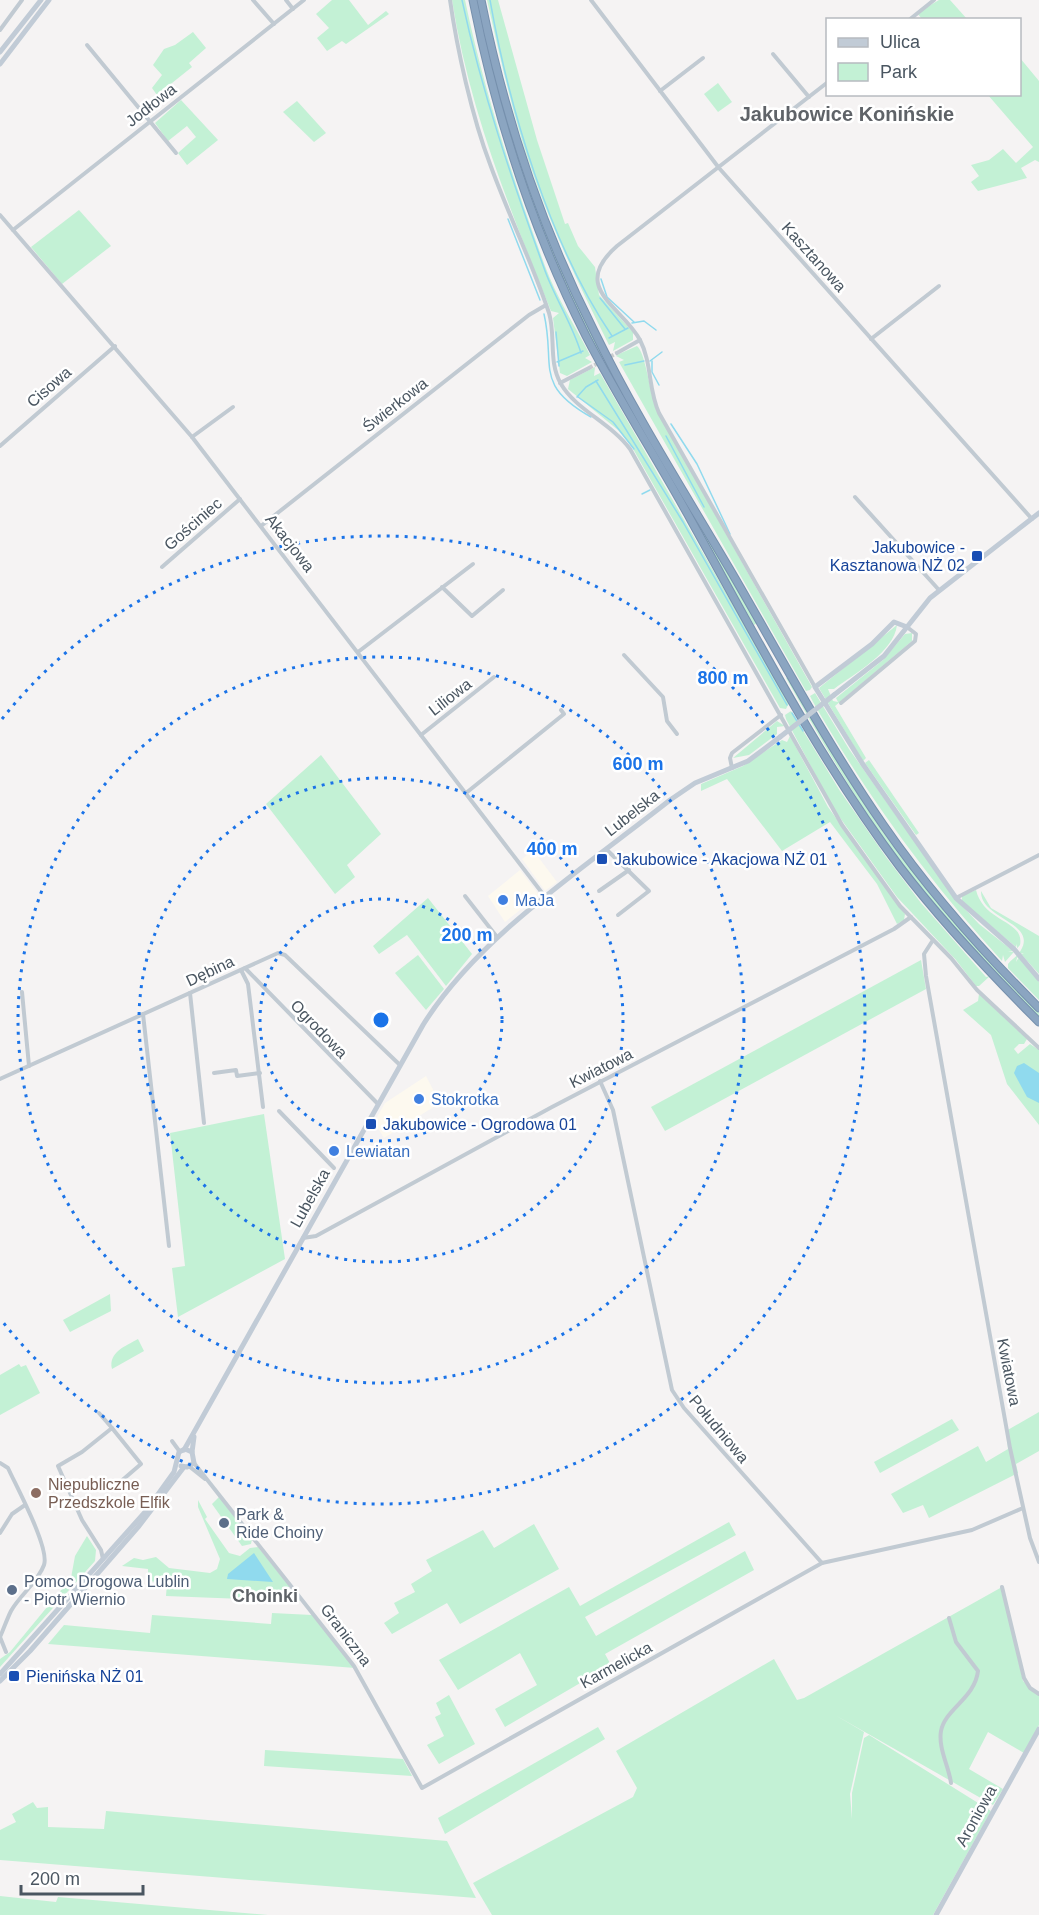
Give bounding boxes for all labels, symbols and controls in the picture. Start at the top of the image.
legend [826,18,1021,96]
text: Ulica [880,32,921,52]
text: Park [880,62,918,82]
street label: Jodłowa [123,80,179,130]
district label: Jakubowice Konińskie [740,103,954,125]
street label: Kasztanowa [779,219,850,295]
street label: Cisowa [24,363,74,411]
street label: Świerkowa [359,374,431,436]
street label: Gościniec [161,495,225,553]
street label: Akacjowa [262,511,318,575]
place label: Jakubowice - Kasztanowa NŻ 02 [830,539,965,574]
marker: Jakubowice - Kasztanowa NŻ 02 [970,549,984,563]
text: 800 m [697,668,749,688]
street label: Liliowa [425,675,475,719]
text: 600 m [612,754,664,774]
street label: Lubelska [602,787,663,839]
text: 400 m [526,839,578,859]
place label: Jakubowice - Akacjowa NŻ 01 [614,850,828,868]
marker: Jakubowice - Akacjowa NŻ 01 [595,852,609,866]
place label: MaJa [515,892,554,909]
marker: MaJa [496,893,510,907]
text: 200 m [441,925,493,945]
street label: Dębina [183,953,237,989]
street label: Ogrodowa [287,997,351,1062]
centre of rings [371,1010,391,1030]
street label: Kwiatowa [567,1045,635,1091]
place label: Stokrotka [431,1091,499,1108]
marker: Stokrotka [412,1092,426,1106]
place label: Jakubowice - Ogrodowa 01 [383,1116,577,1133]
marker: Jakubowice - Ogrodowa 01 [364,1117,378,1131]
place label: Lewiatan [346,1143,410,1160]
marker: Lewiatan [327,1144,341,1158]
street label: Lubelska [287,1166,333,1230]
street label: Kwiatowa [994,1337,1024,1407]
street label: Południowa [686,1392,752,1466]
place label: Niepubliczne Przedszkole Elfik [48,1476,171,1511]
marker: Niepubliczne Przedszkole Elfik [29,1486,43,1500]
place label: Park & Ride Choiny [236,1506,323,1541]
marker: Park & Ride Choiny [217,1516,231,1530]
place label: Pomoc Drogowa Lublin - Piotr Wiernio [24,1573,189,1608]
marker: Pomoc Drogowa Lublin - Piotr Wiernio [5,1583,19,1597]
district label: Choinki [232,1586,298,1606]
street label: Graniczna [317,1601,375,1669]
street label: Karmelicka [577,1638,655,1692]
place label: Pienińska NŻ 01 [26,1667,143,1685]
marker: Pienińska NŻ 01 [7,1669,21,1683]
street label: Aroniowa [952,1783,1000,1849]
scale bar [21,1858,142,1896]
text: 200 m [30,1869,80,1889]

